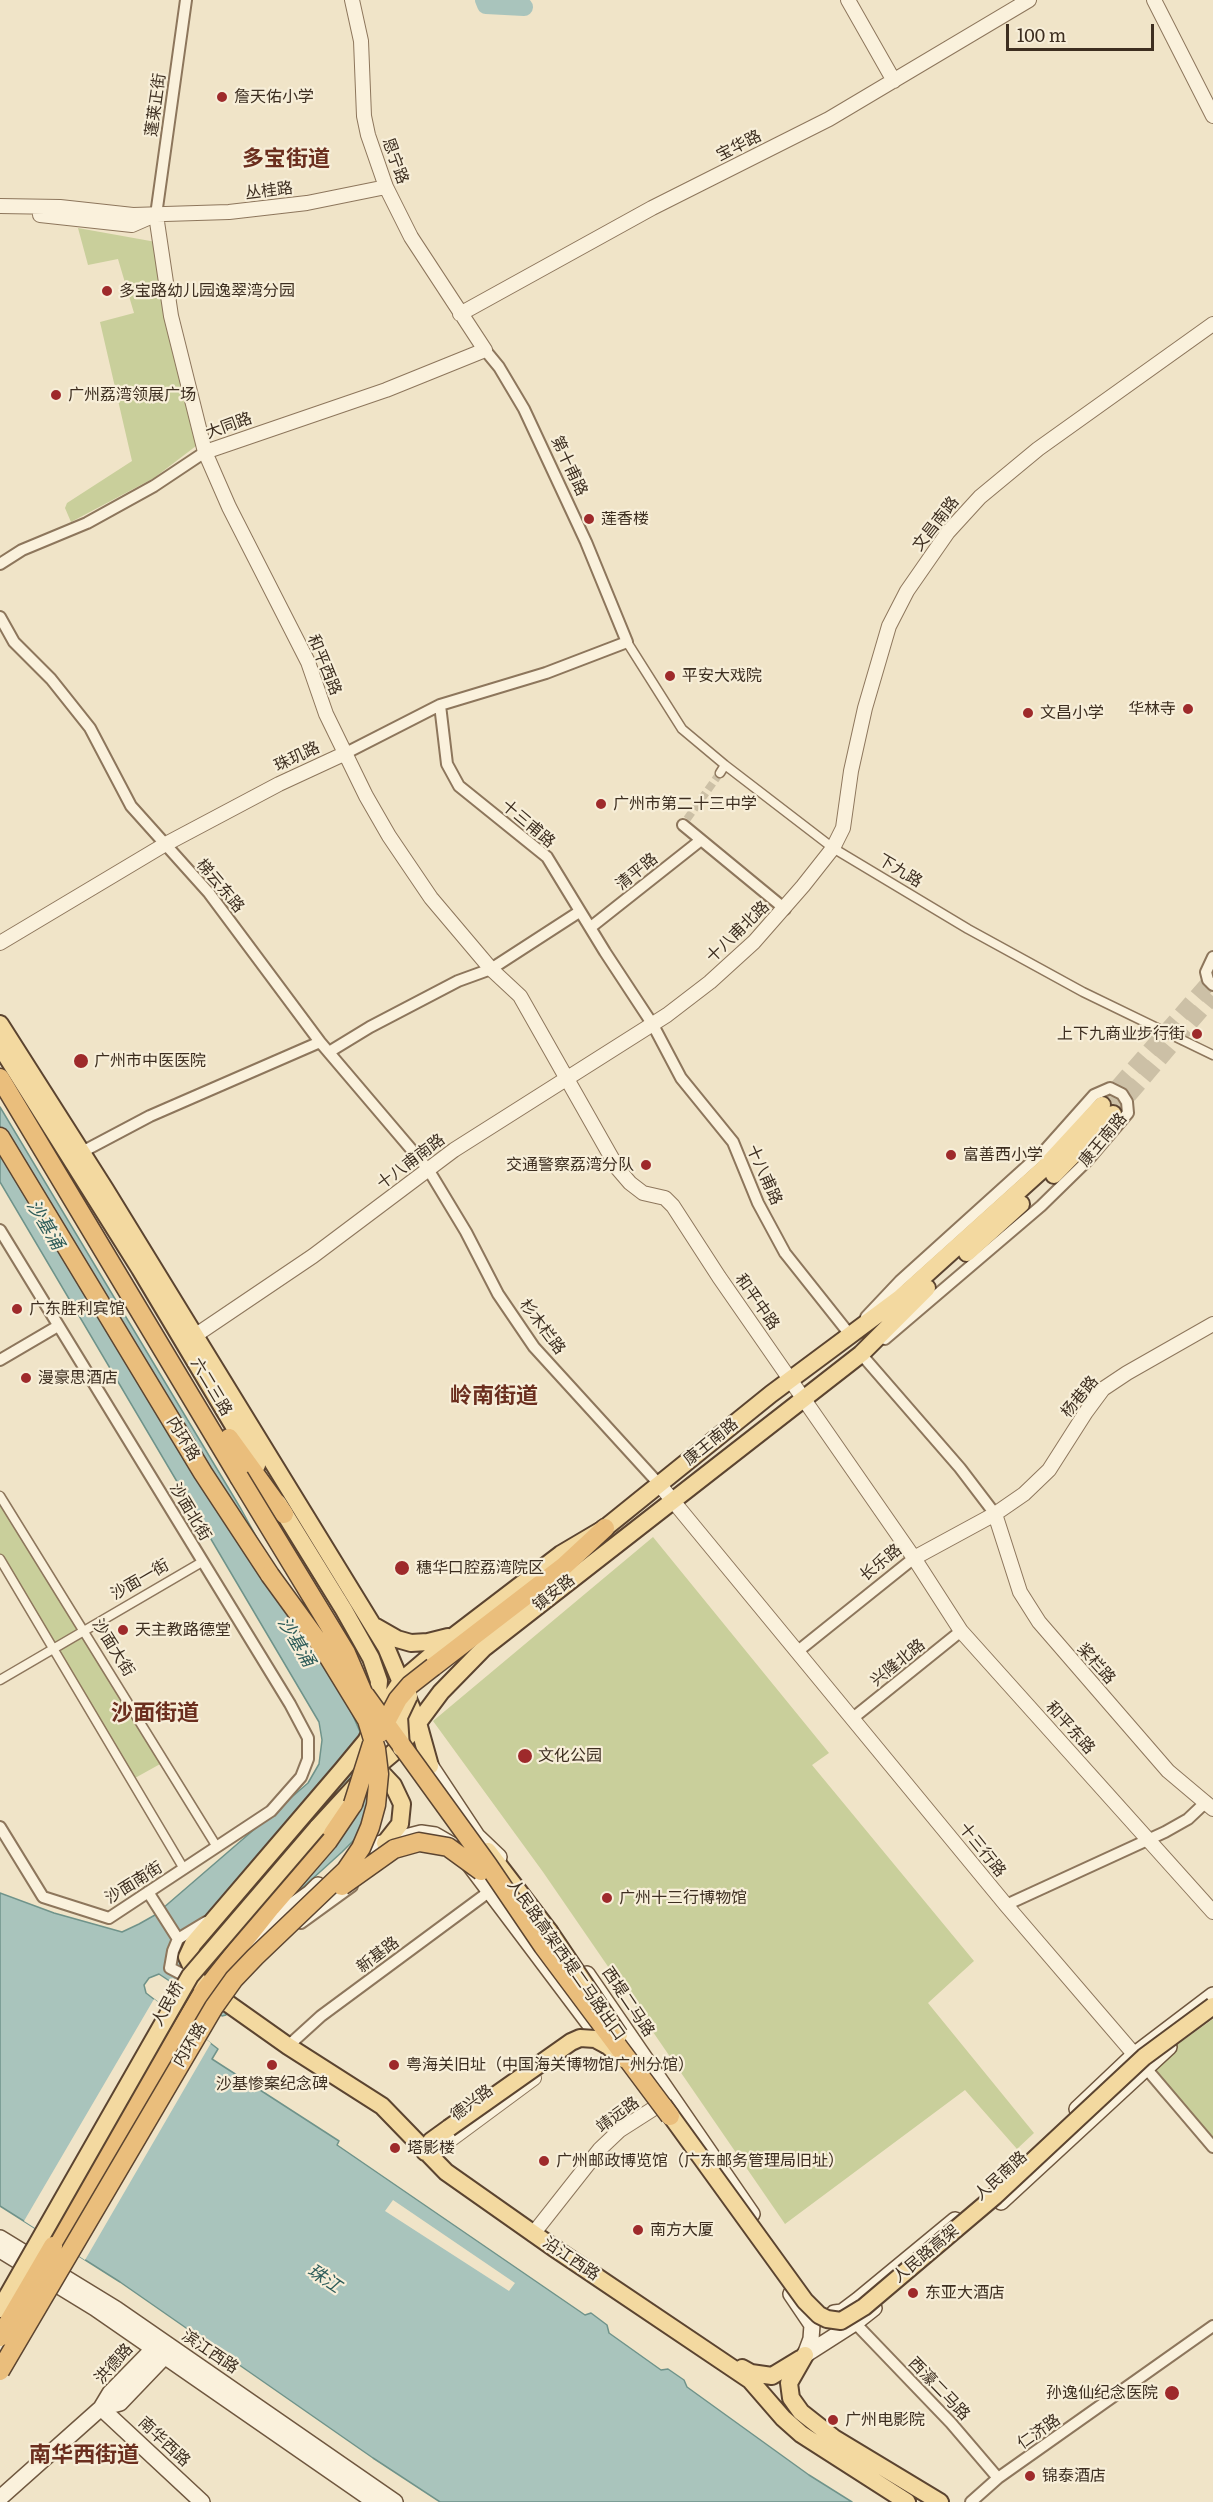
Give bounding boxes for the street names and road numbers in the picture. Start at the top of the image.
street label: 蓬莱正街 [142,72,170,138]
street label: 宝华路 [713,127,765,165]
street label: 恩宁路 [378,135,412,187]
street label: 丛桂路 [244,179,294,203]
street label: 大同路 [203,409,255,443]
street label: 第十甫路 [547,433,591,499]
street label: 文昌南路 [909,493,963,555]
street label: 和平西路 [303,632,345,698]
street label: 珠玑路 [271,738,323,776]
street label: 十三甫路 [497,796,559,852]
street label: 清平路 [612,849,662,895]
street label: 下九路 [874,850,926,892]
street label: 梯云东路 [192,855,248,917]
street label: 十八甫北路 [703,897,773,967]
street label: 康王南路 [1075,1109,1131,1171]
street label: 十八甫南路 [373,1130,449,1194]
street label: 十八甫路 [742,1142,786,1208]
street label: 和平中路 [731,1270,783,1334]
street label: 杉木栏路 [515,1296,569,1358]
street label: 六二三路 [186,1355,236,1419]
street label: 杨巷路 [1057,1372,1103,1422]
street label: 内环路 [162,1413,204,1465]
street label: 康王南路 [680,1414,742,1470]
street label: 沙面北街 [165,1480,215,1544]
street label: 长乐路 [856,1540,906,1586]
street label: 沙面一街 [107,1556,173,1604]
street label: 镇安路 [529,1571,579,1615]
street label: 沙面大街 [88,1616,138,1680]
street label: 兴隆北路 [867,1635,929,1691]
street label: 桨栏路 [1073,1640,1119,1688]
street label: 和平东路 [1041,1698,1099,1758]
street label: 十三行路 [954,1819,1010,1881]
street label: 沙面南街 [102,1858,166,1908]
street label: 人民路高架西堤二马路出口 [503,1876,629,2044]
street label: 新基路 [353,1933,403,1977]
street label: 西堤二马路 [598,1963,658,2041]
street label: 人民桥 [148,1978,188,2030]
street label: 内环路 [169,2019,211,2071]
street label: 德兴路 [447,2081,497,2125]
street label: 靖远路 [593,2093,643,2137]
street label: 人民南路 [971,2147,1031,2205]
street label: 人民路高架 [889,2221,963,2287]
street label: 沿江西路 [539,2233,603,2285]
street label: 滨江西路 [178,2326,242,2378]
street label: 洪德路 [91,2340,137,2388]
street label: 西濠二马路 [904,2354,974,2424]
street label: 仁济路 [1014,2410,1064,2454]
street label: 南华西路 [134,2413,194,2471]

